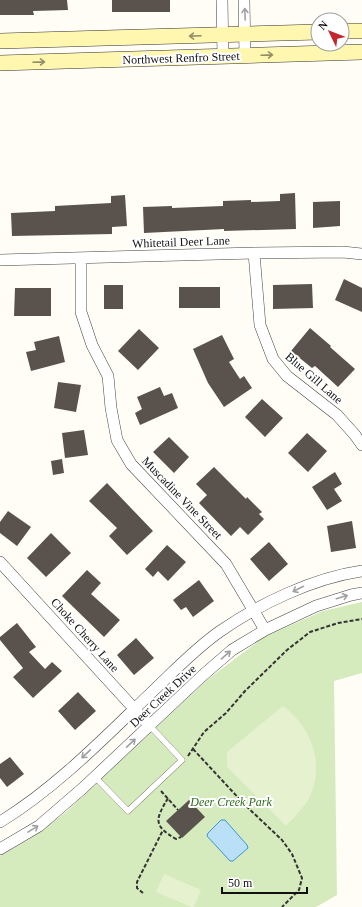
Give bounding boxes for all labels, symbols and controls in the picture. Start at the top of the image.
one-way arrow [241,8,248,21]
north arrow [310,12,350,52]
text: N [316,18,330,32]
one-way arrow [189,32,202,39]
street label: Northwest Renfro Street [122,49,241,67]
one-way arrow [260,51,273,59]
one-way arrow [32,58,45,66]
street label: Whitetail Deer Lane [132,233,230,251]
street label: Blue Gill Lane [282,349,346,407]
street label: Muscadine Vine Street [139,454,225,543]
one-way arrow [292,586,304,593]
one-way arrow [335,593,348,600]
street label: Choke Cherry Lane [48,595,122,675]
one-way arrow [221,651,232,660]
street label: Deer Creek Drive [127,662,199,730]
one-way arrow [126,739,136,748]
one-way arrow [81,749,91,759]
park label: Deer Creek Park [189,795,272,809]
one-way arrow [27,825,38,833]
scale bar [222,869,307,895]
text: 50 m [228,876,253,890]

